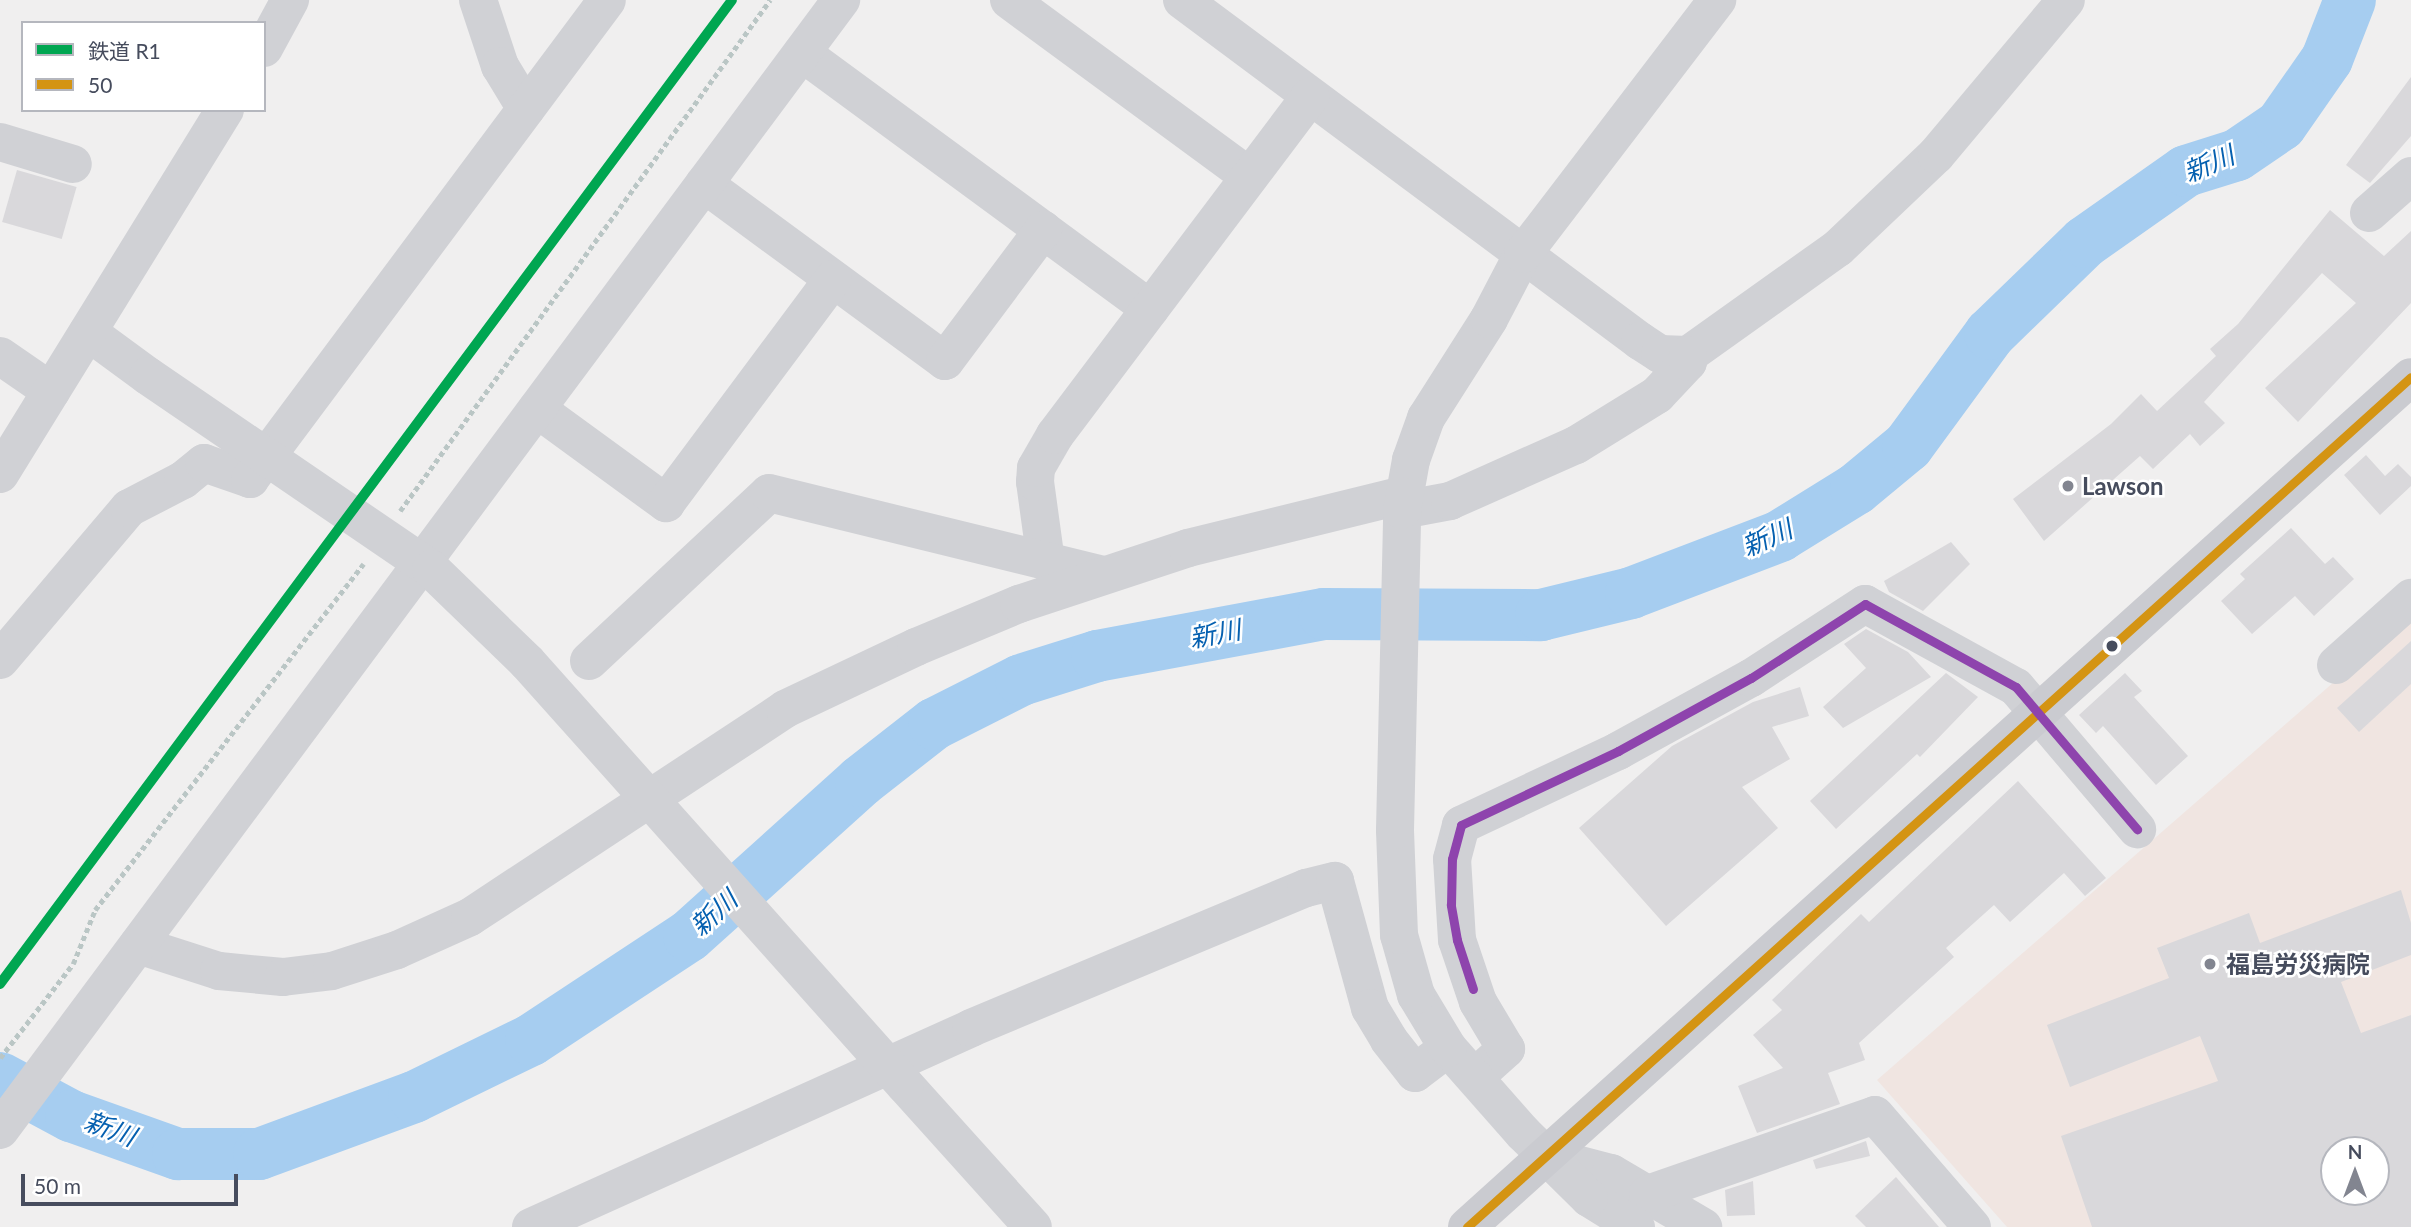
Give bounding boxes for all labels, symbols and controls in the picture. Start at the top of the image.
legend [21,21,266,112]
text: 鉄道 R1 [88,38,161,63]
text: 50 [88,72,112,97]
water label: 新川 [2179,139,2239,189]
place label: Lawson [2082,472,2164,500]
marker: Lawson [2060,478,2076,494]
water label: 新川 [1737,513,1797,563]
water label: 新川 [1187,614,1243,654]
unlabelled marker [2105,639,2119,653]
water label: 新川 [684,884,744,942]
place label: 福島労災病院 [2226,950,2370,978]
marker: 福島労災病院 [2200,954,2220,974]
water label: 新川 [80,1105,140,1153]
north arrow [2320,1136,2390,1206]
text: N [2348,1140,2362,1163]
scale bar [24,1160,242,1204]
text: 50 m [34,1173,81,1198]

